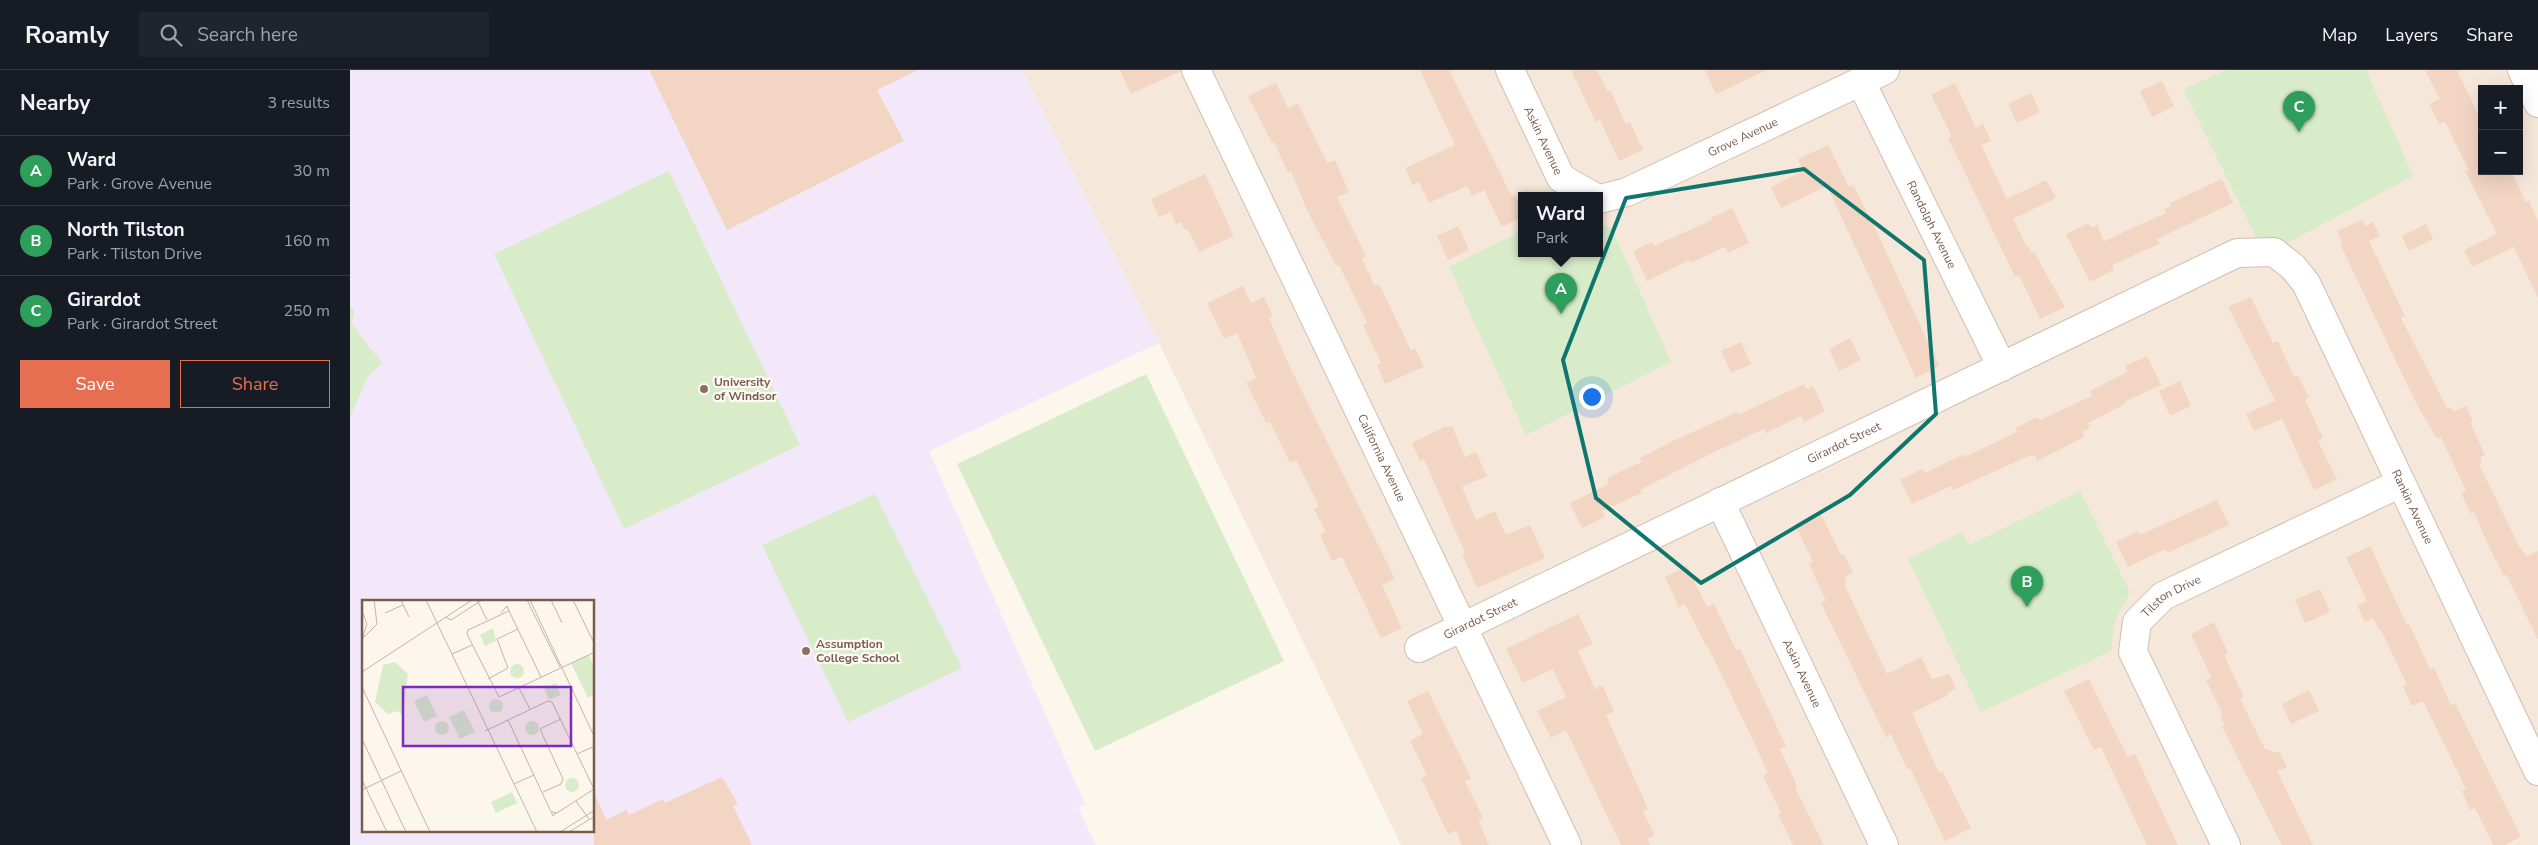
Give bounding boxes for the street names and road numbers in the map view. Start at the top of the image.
street label: Askin Avenue [1520,104,1566,177]
street label: Grove Avenue [1705,114,1781,161]
street label: Randolph Avenue [1903,178,1960,271]
street label: California Avenue [1354,411,1409,504]
street label: Girardot Street [1805,418,1884,467]
street label: Rankin Avenue [2388,467,2437,547]
street label: Tilston Drive [2138,571,2203,621]
street label: Girardot Street [1441,593,1520,643]
street label: Askin Avenue [1779,637,1825,710]

